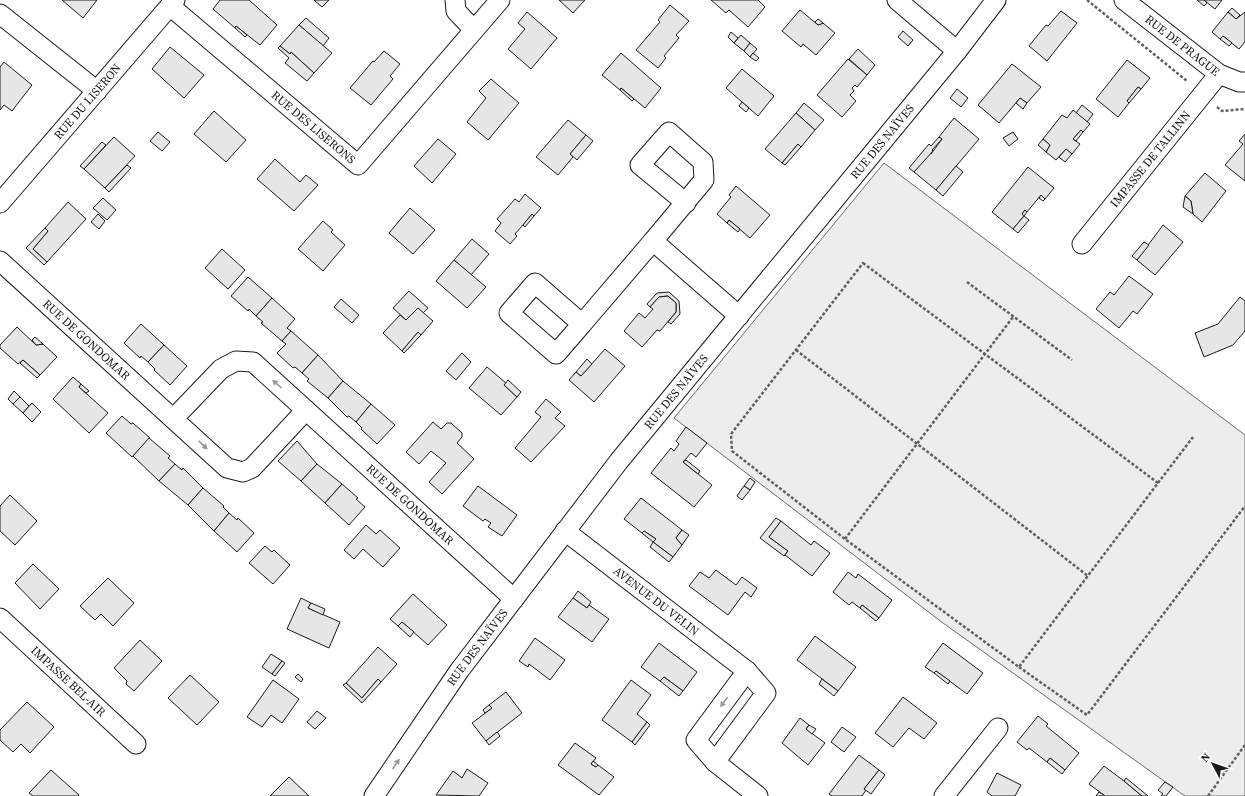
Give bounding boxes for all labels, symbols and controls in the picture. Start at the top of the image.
street label: RUE DE PRAGUE [1142,11,1223,80]
street label: RUE DU LISERON [50,60,125,143]
street label: RUE DES LISERONS [268,87,359,168]
street label: RUE DES NAÏVES [847,101,918,182]
street label: IMPASSE DE TALLINN [1107,107,1194,211]
street label: RUE DE GONDOMAR [39,296,134,384]
street label: RUE DES NAÏVES [641,351,712,432]
one-way arrow [272,379,282,389]
one-way arrow [198,440,207,449]
street label: RUE DE GONDOMAR [363,461,457,549]
street label: AVENUE DU VELIN [610,563,702,639]
street label: RUE DES NAÏVES [443,606,511,689]
street label: IMPASSE BEL-AIR [27,642,109,720]
one-way arrow [720,697,728,708]
north arrow [1193,744,1233,784]
text: N [1198,750,1214,766]
one-way arrow [392,759,400,769]

